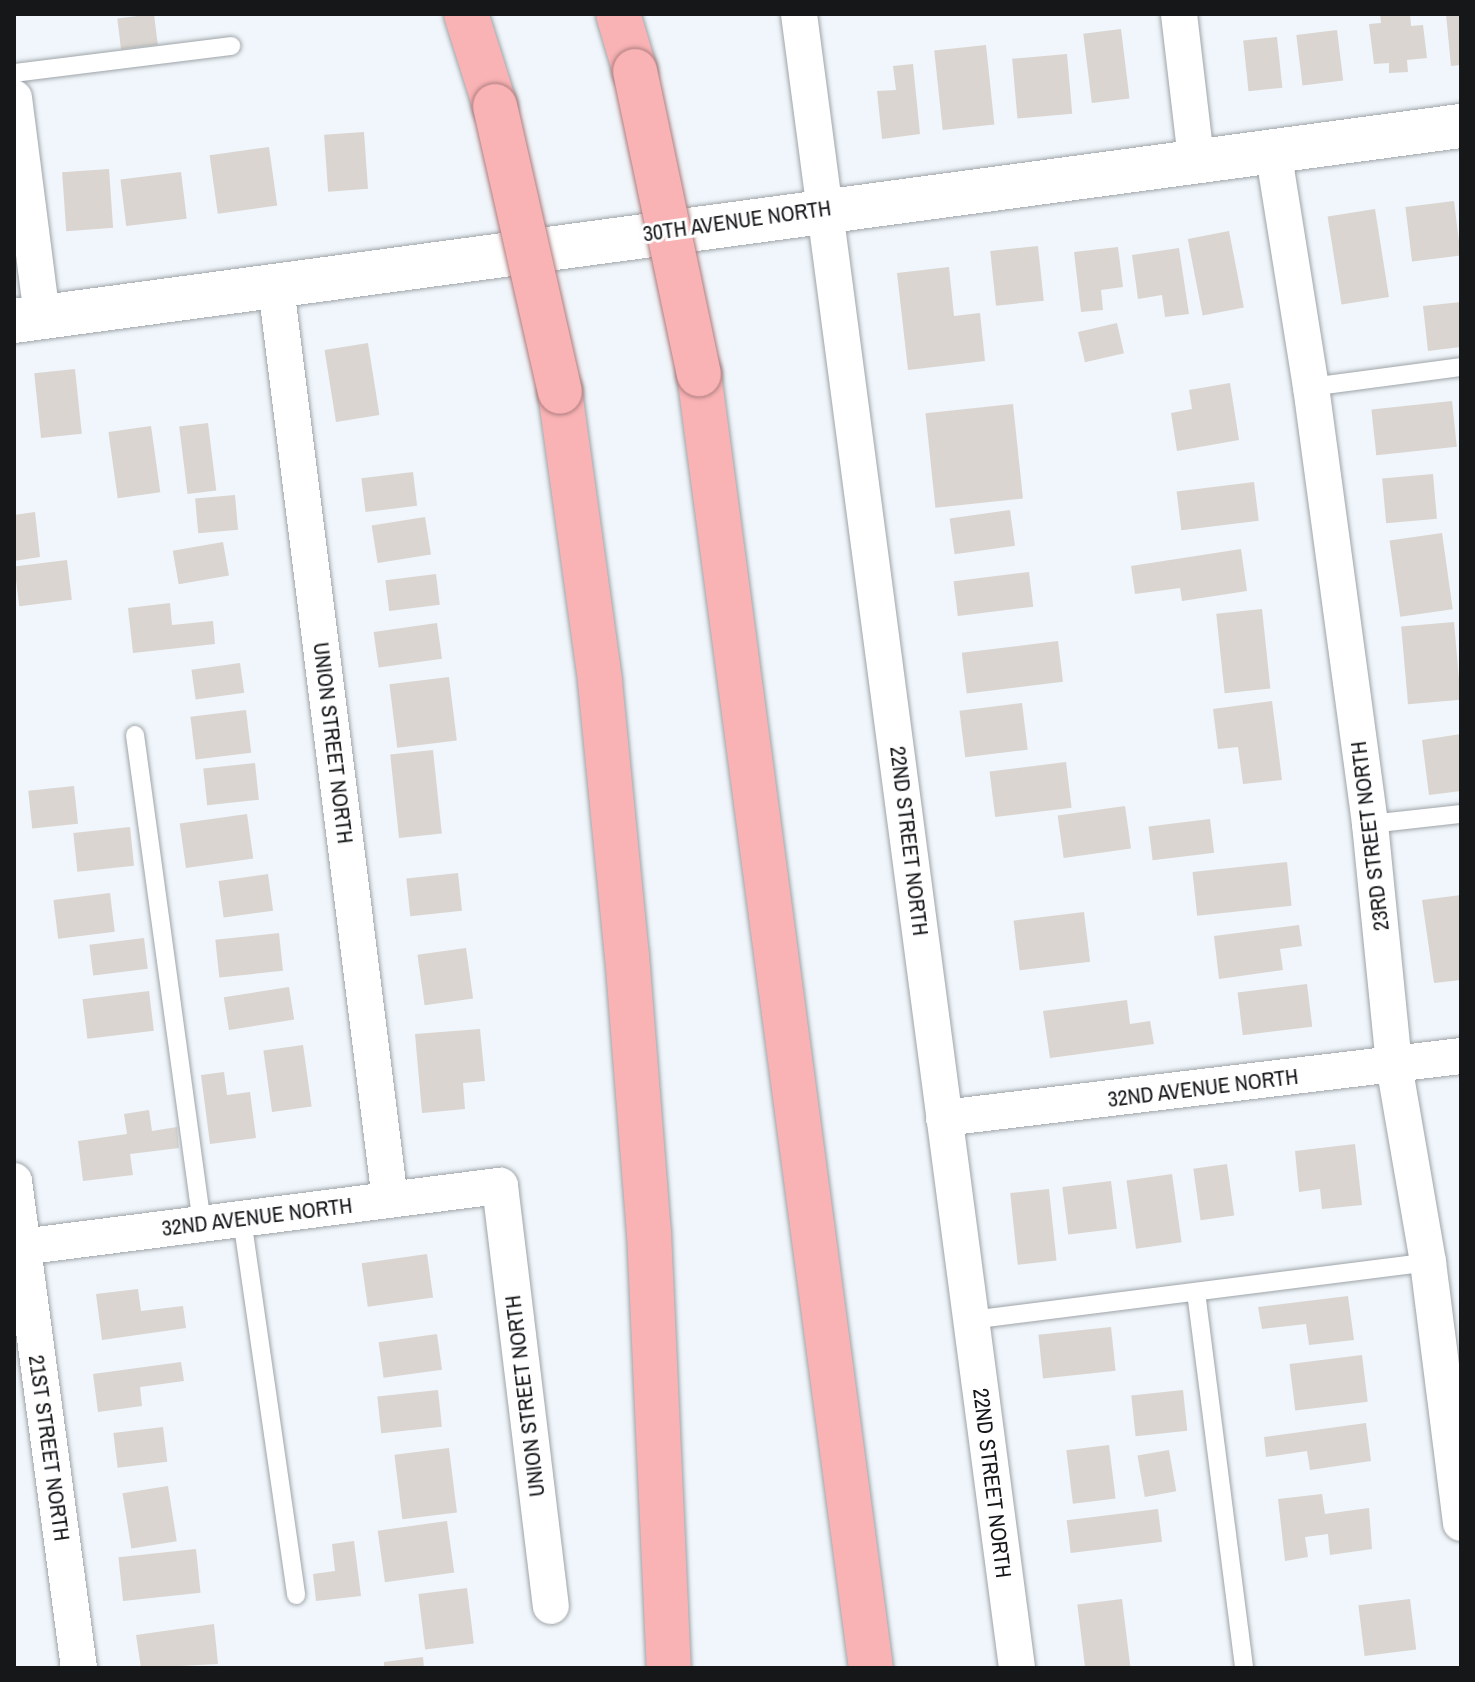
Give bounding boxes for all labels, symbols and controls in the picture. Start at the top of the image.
street label: 30TH AVENUE NORTH [641,195,833,247]
street label: UNION STREET NORTH [308,641,358,845]
street label: 23RD STREET NORTH [1345,740,1395,932]
street label: 22ND STREET NORTH [884,745,934,937]
street label: 32ND AVENUE NORTH [1106,1063,1300,1113]
street label: 32ND AVENUE NORTH [160,1192,354,1242]
street label: UNION STREET NORTH [500,1294,550,1498]
street label: 21ST STREET NORTH [23,1353,75,1543]
street label: 22ND STREET NORTH [967,1387,1017,1579]

